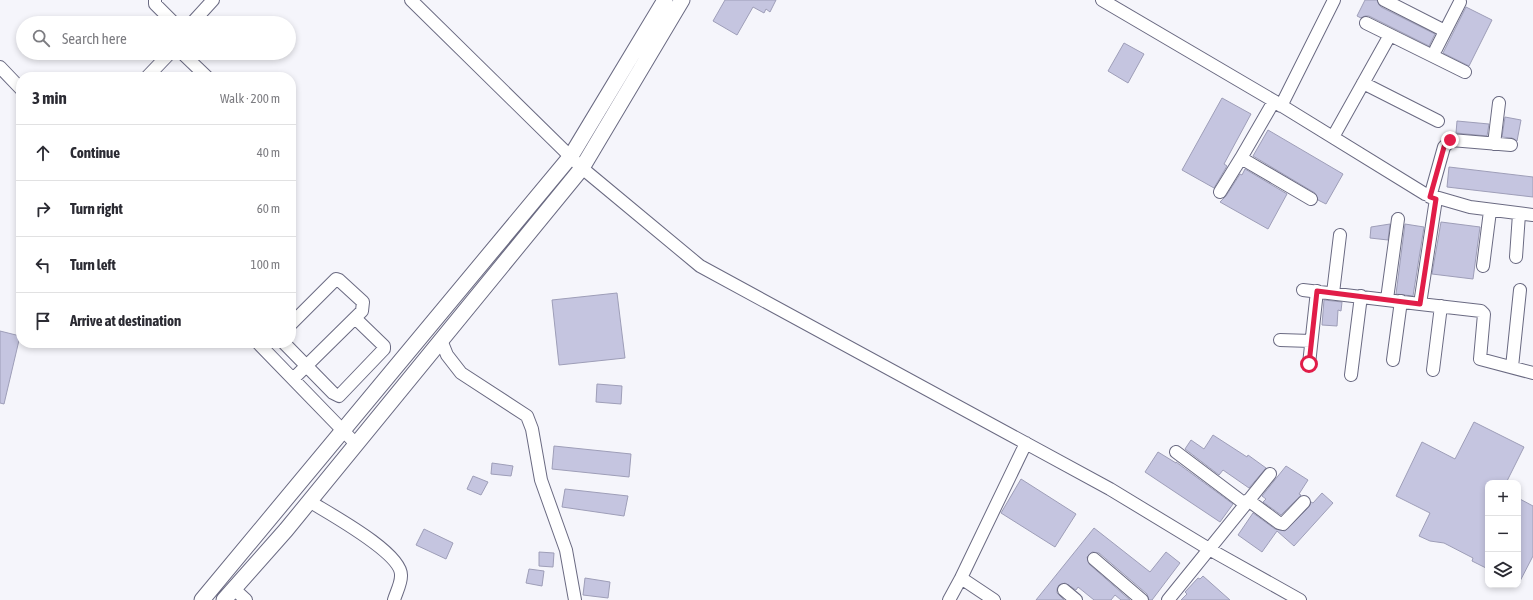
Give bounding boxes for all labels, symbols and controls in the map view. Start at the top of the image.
search box [16,16,296,60]
icon: search [30,27,52,49]
text: Search here [62,30,127,47]
text: 3 min [32,88,67,108]
text: Walk · 200 m [220,91,280,106]
route end [1441,131,1459,149]
icon: ahead [32,142,54,164]
text: Continue [70,144,120,161]
text: 40 m [257,145,280,160]
icon: right [32,198,54,220]
text: Turn right [70,200,123,217]
text: 60 m [257,201,280,216]
icon: left [32,254,54,276]
text: Turn left [70,256,116,273]
text: 100 m [251,257,280,272]
icon: arrive [32,310,54,332]
text: Arrive at destination [70,312,181,329]
route start [1300,355,1318,373]
map controls [1485,480,1521,588]
button: + [1485,480,1521,516]
button: − [1485,516,1521,552]
button: layers [1485,552,1521,588]

